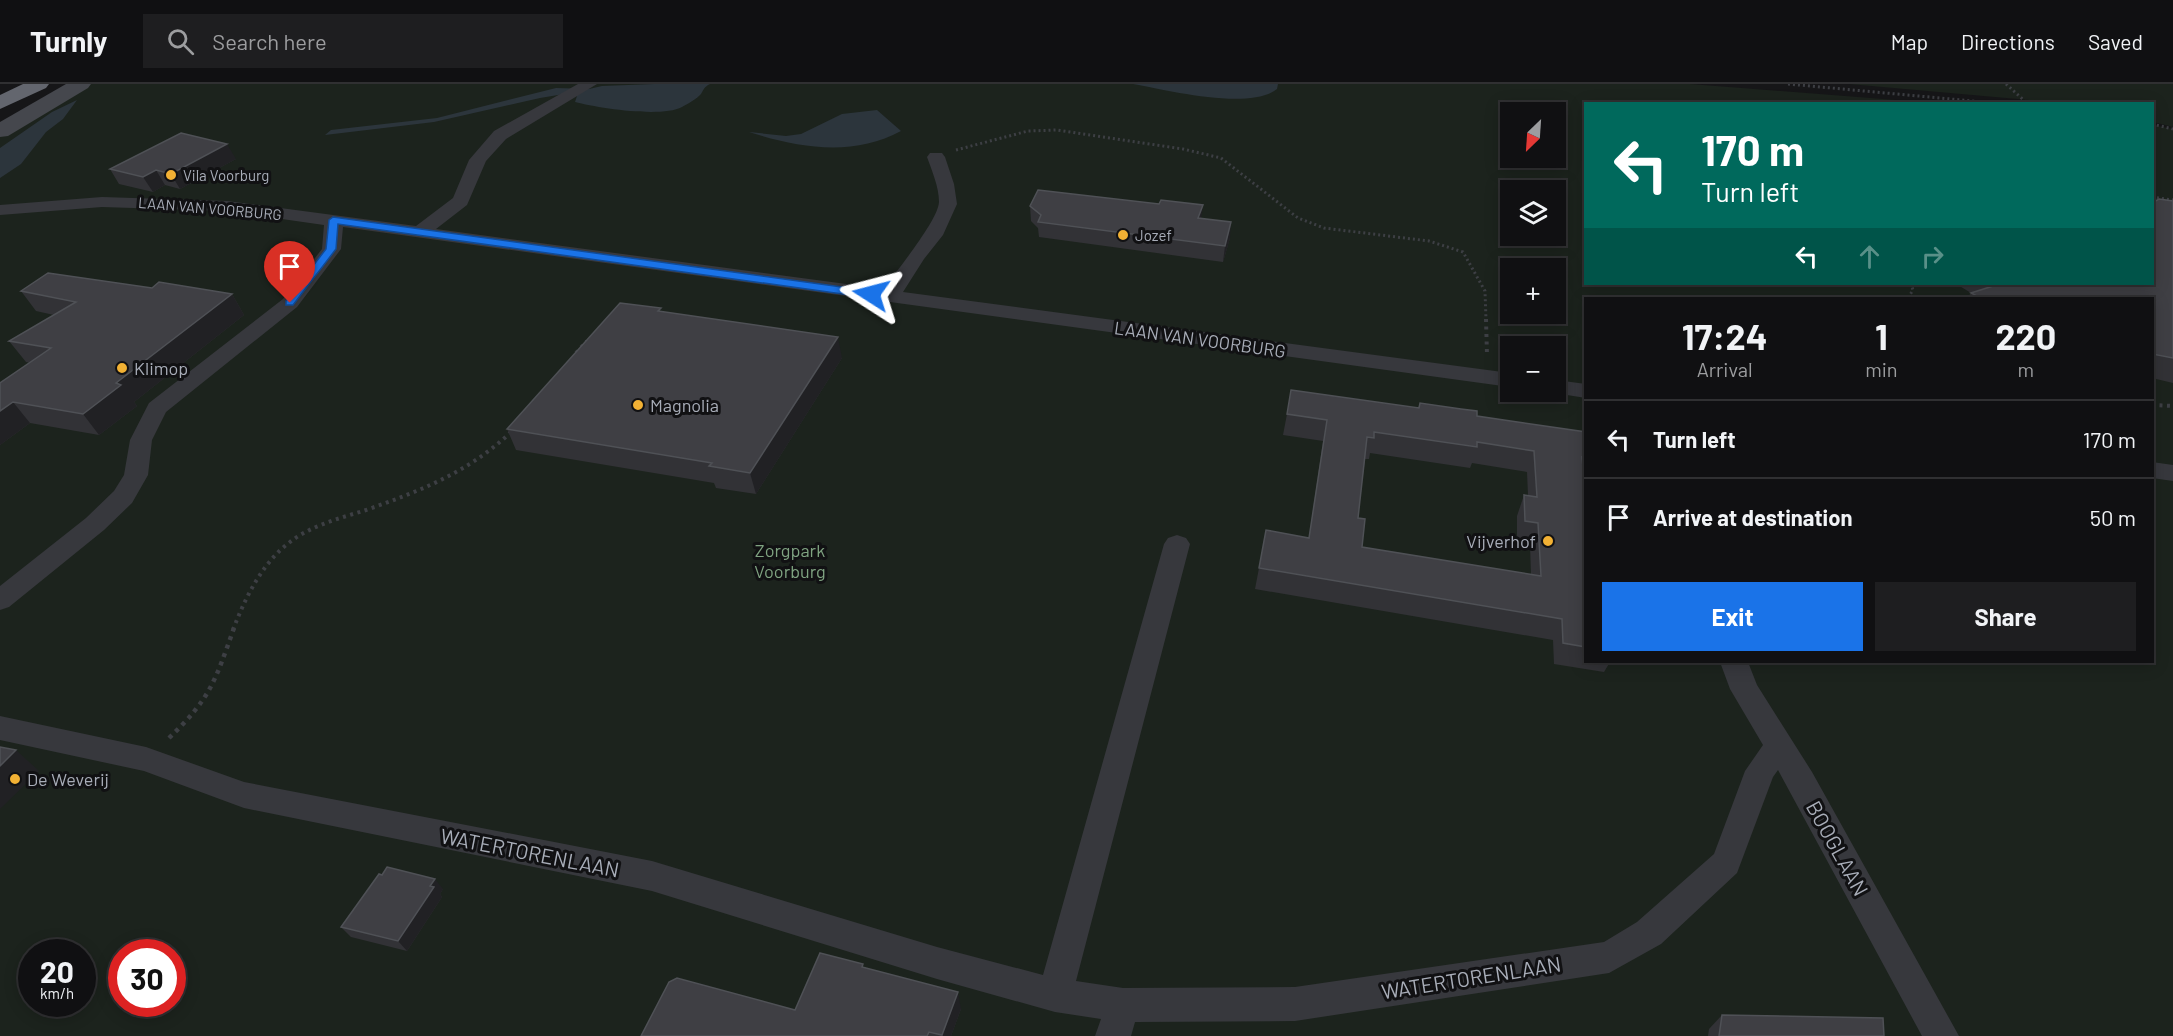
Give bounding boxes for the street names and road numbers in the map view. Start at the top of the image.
street label: LAAN VAN VOORBURG [137,193,283,223]
street label: LAAN VAN VOORBURG [1113,316,1287,362]
street label: BOOGLAAN [1802,796,1874,900]
street label: WATERTORENLAAN [438,822,622,882]
street label: WATERTORENLAAN [1379,950,1563,1004]

